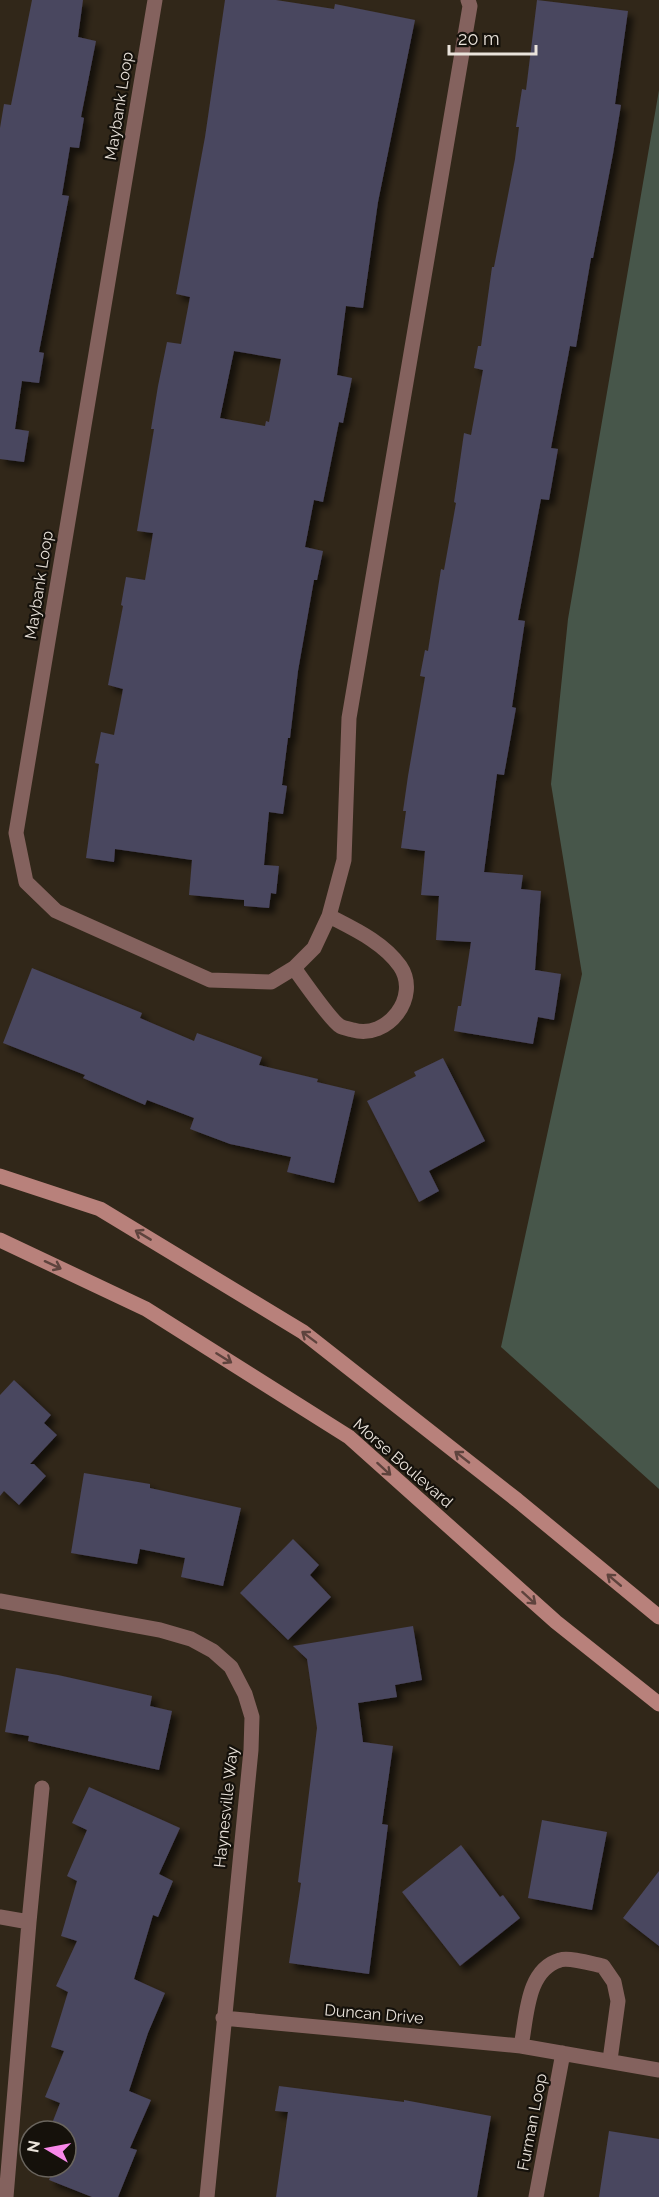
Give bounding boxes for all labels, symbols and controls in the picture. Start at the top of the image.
scale bar [449,18,536,56]
text: 20 m [458,28,500,49]
street label: Maybank Loop [101,50,137,162]
street label: Maybank Loop [21,529,57,641]
one-way arrow [135,1228,152,1240]
one-way arrow [43,1260,61,1272]
one-way arrow [301,1331,317,1343]
one-way arrow [215,1353,232,1365]
street label: Morse Boulevard [349,1415,457,1511]
one-way arrow [455,1450,471,1463]
one-way arrow [376,1462,391,1476]
one-way arrow [606,1573,622,1586]
one-way arrow [522,1591,537,1605]
street label: Haynesville Way [210,1745,242,1869]
street label: Duncan Drive [324,2000,424,2028]
street label: Furman Loop [513,2072,551,2172]
north arrow [18,2119,78,2179]
text: N [23,2139,44,2154]

